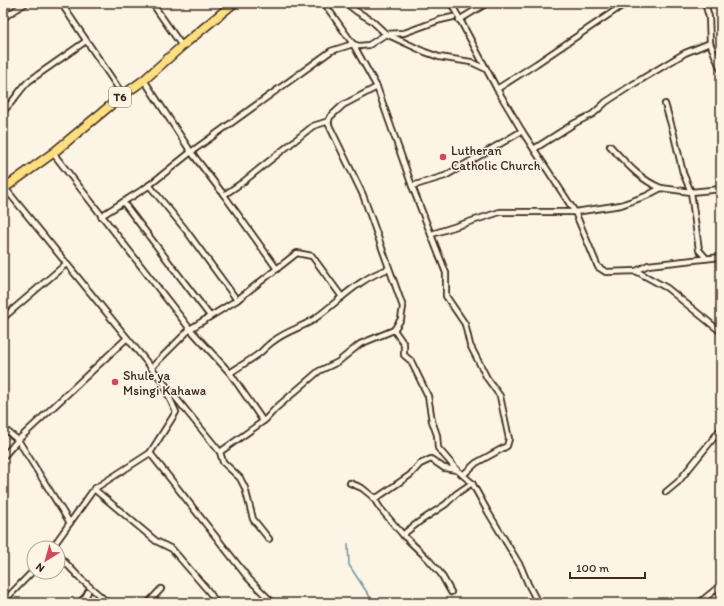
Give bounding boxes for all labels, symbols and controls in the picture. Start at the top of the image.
road number: T6 [109,87,131,107]
place label: Lutheran Catholic Church [451,143,541,173]
marker: Lutheran Catholic Church [438,152,448,162]
place label: Shule ya Msingi Kahawa [123,368,207,398]
marker: Shule ya Msingi Kahawa [110,377,120,387]
north arrow [26,540,66,580]
scale bar [570,554,645,580]
text: N [33,560,47,575]
text: 100 m [576,561,609,575]

